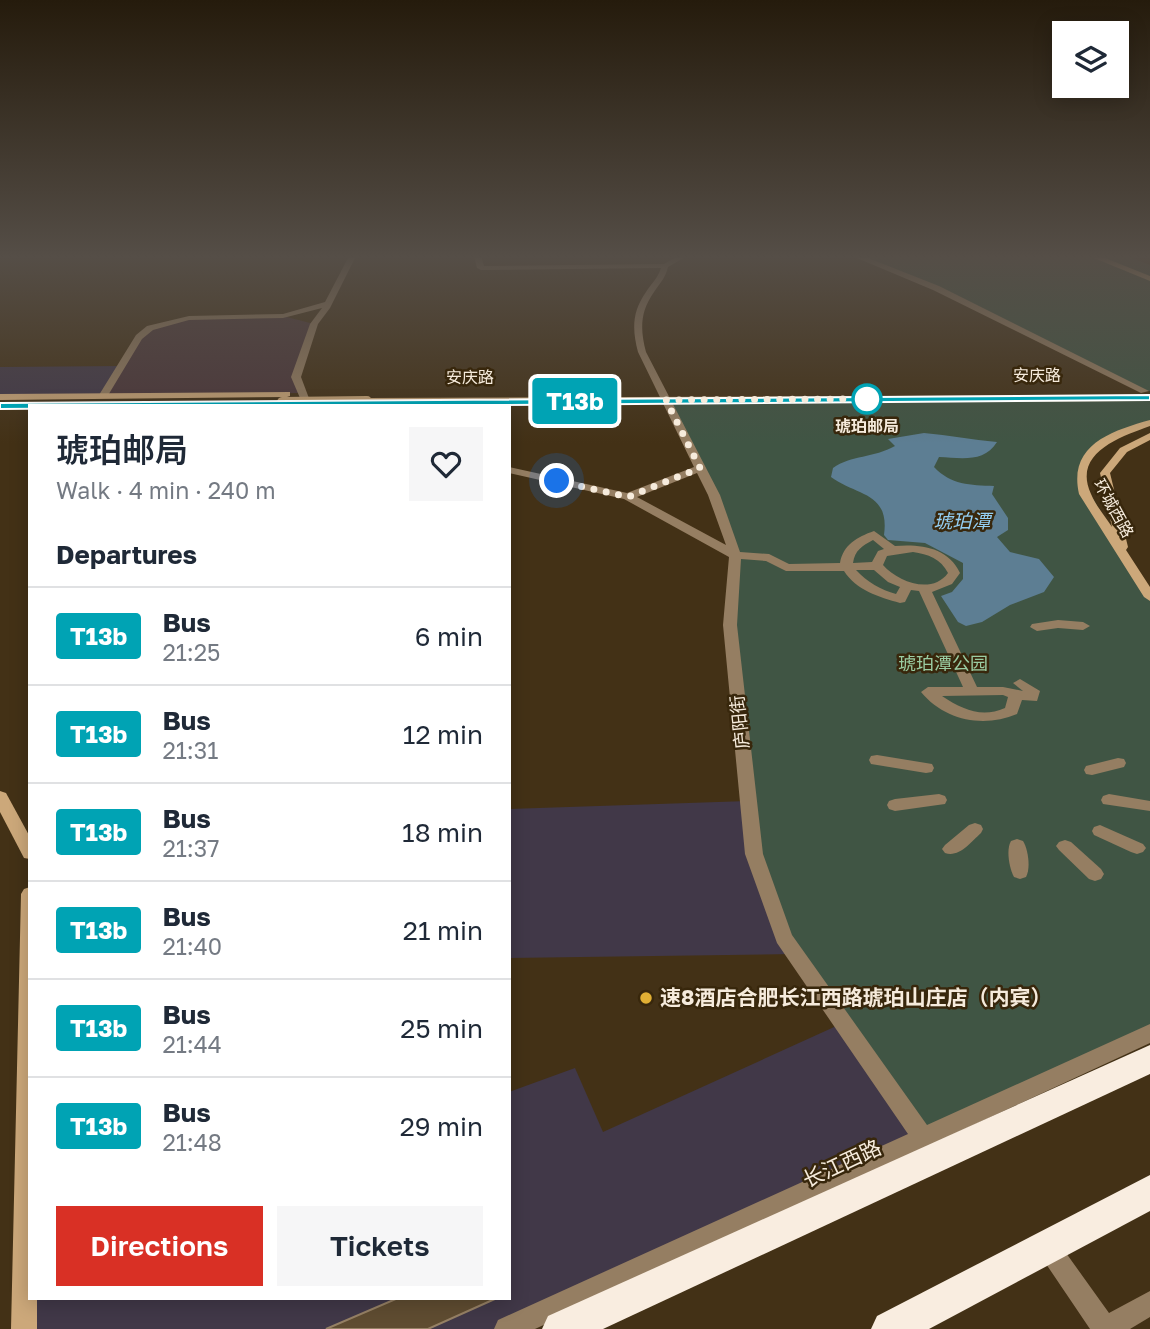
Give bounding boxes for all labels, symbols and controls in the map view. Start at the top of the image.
map controls [1052,21,1129,98]
button: layers [1052,21,1129,98]
street label: 安庆路 [1013,365,1061,385]
street label: 安庆路 [446,367,494,387]
line badge: T13b [526,378,624,424]
marker: 琥珀邮局 [852,384,882,414]
text: T13b [546,386,604,415]
place label: 琥珀邮局 [835,416,899,436]
button: heart [409,427,483,501]
text: 琥珀邮局 [56,430,188,469]
your location [539,463,574,498]
street label: 环城西路 [1090,475,1138,541]
text: Walk · 4 min · 240 m [56,476,276,504]
water label: 琥珀潭 [933,509,993,532]
text: Departures [56,539,197,570]
text: Bus [162,607,211,638]
text: T13b [70,621,127,650]
text: 6 min [415,621,483,652]
text: 21:25 [162,638,220,666]
park label: 琥珀潭公园 [898,652,988,674]
street label: 庐阳街 [725,694,753,750]
text: Bus [162,705,211,736]
text: T13b [70,719,127,748]
text: 12 min [403,719,483,750]
text: 21:31 [162,736,218,764]
text: Bus [162,803,211,834]
text: T13b [70,817,127,846]
text: 18 min [402,817,483,848]
text: 21:37 [162,834,219,862]
text: Bus [162,901,211,932]
text: T13b [70,915,127,944]
text: 21 min [403,915,483,946]
text: 21:40 [162,932,222,960]
place label: 速8酒店合肥长江西路琥珀山庄店（内宾） [660,984,1051,1010]
marker: 速8酒店合肥长江西路琥珀山庄店（内宾） [638,990,654,1006]
text: Bus [162,999,211,1030]
text: T13b [70,1013,127,1042]
text: 25 min [400,1013,483,1044]
text: 21:44 [162,1030,222,1058]
text: Bus [162,1097,211,1128]
text: T13b [70,1111,127,1140]
text: 29 min [400,1111,483,1142]
text: 21:48 [162,1128,222,1156]
street label: 长江西路 [798,1134,885,1193]
button: Directions [56,1206,263,1286]
button: Tickets [277,1206,483,1286]

